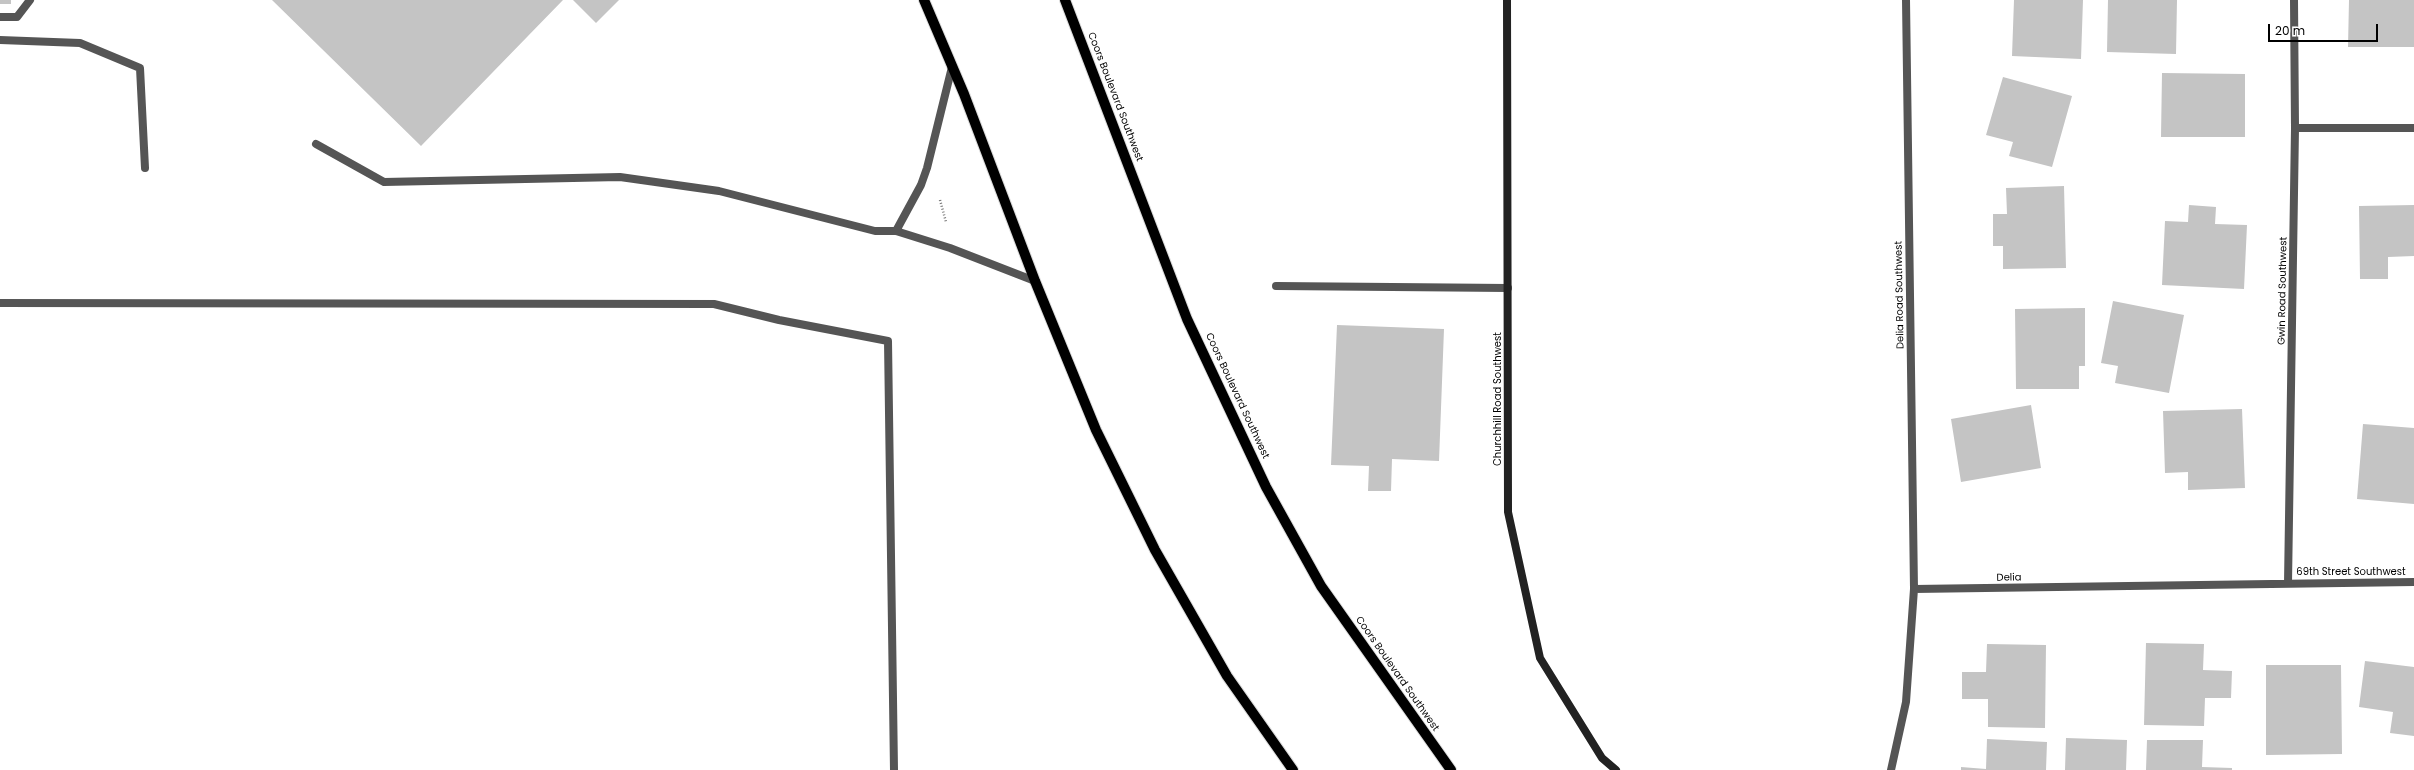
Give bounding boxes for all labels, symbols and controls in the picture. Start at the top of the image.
scale bar [2270,16,2380,42]
text: 20 m [2275,22,2305,39]
street label: Coors Boulevard Southwest [1085,31,1145,163]
street label: Gwin Road Southwest [2276,237,2290,345]
street label: Delia Road Southwest [1893,241,1907,349]
street label: Coors Boulevard Southwest [1203,331,1271,461]
street label: Churchhill Road Southwest [1492,332,1504,466]
street label: 69th Street Southwest [2296,566,2406,578]
street label: Delia [1996,572,2022,584]
street label: Coors Boulevard Southwest [1353,614,1441,734]

